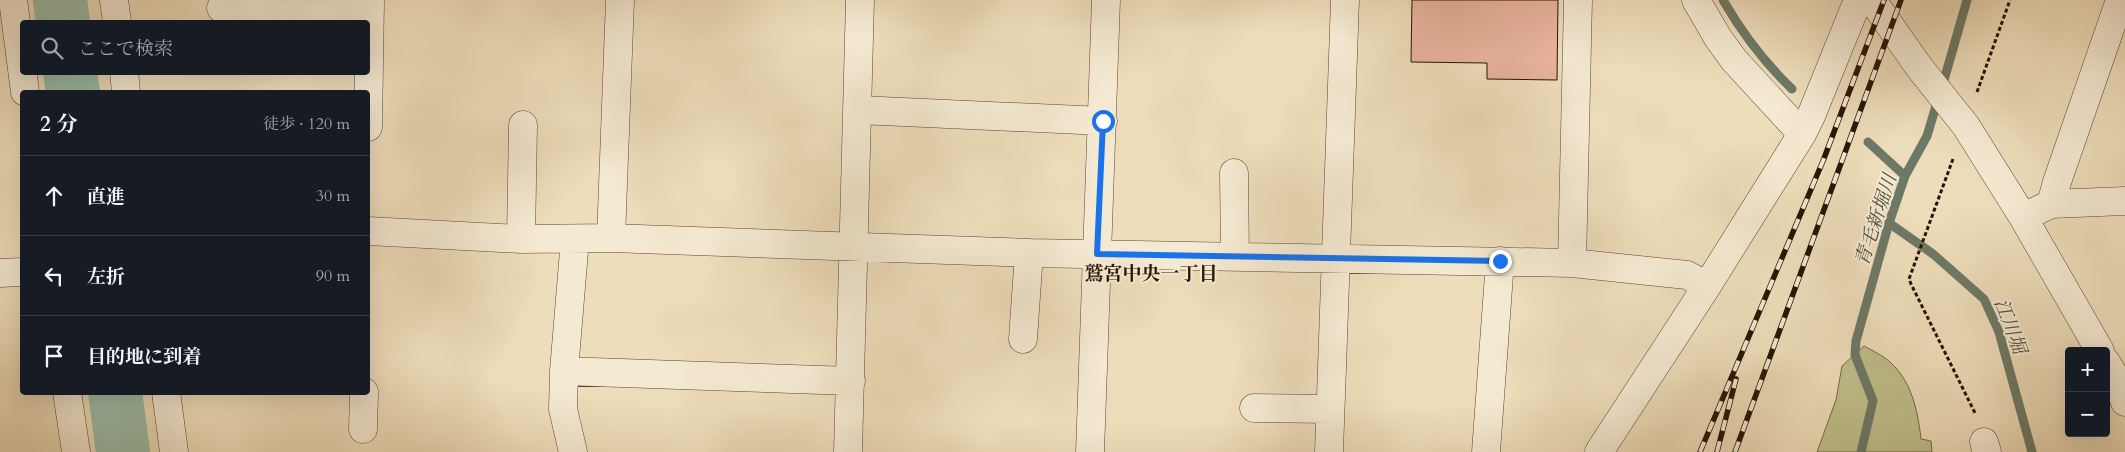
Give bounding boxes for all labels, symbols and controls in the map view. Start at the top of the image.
search box [20,20,370,75]
icon: search [38,34,66,62]
text: ここで検索 [78,36,173,62]
text: 2 分 [40,110,77,139]
route start [1092,110,1115,133]
text: 徒歩 · 120 m [263,113,350,135]
water label: 青毛新堀川 [1849,169,1904,269]
icon: ahead [40,182,68,210]
text: 直進 [87,184,125,210]
text: 30 m [316,185,350,207]
route end [1489,250,1512,273]
district label: 鷲宮中央一丁目 [1084,261,1218,287]
icon: left [40,262,68,290]
text: 左折 [87,264,125,290]
text: 90 m [316,265,350,287]
water label: 江川堀 [1988,295,2033,360]
icon: arrive [40,342,68,370]
text: 目的地に到着 [87,344,201,370]
map controls [2065,347,2110,437]
button: + [2065,347,2110,392]
button: − [2065,392,2110,437]

